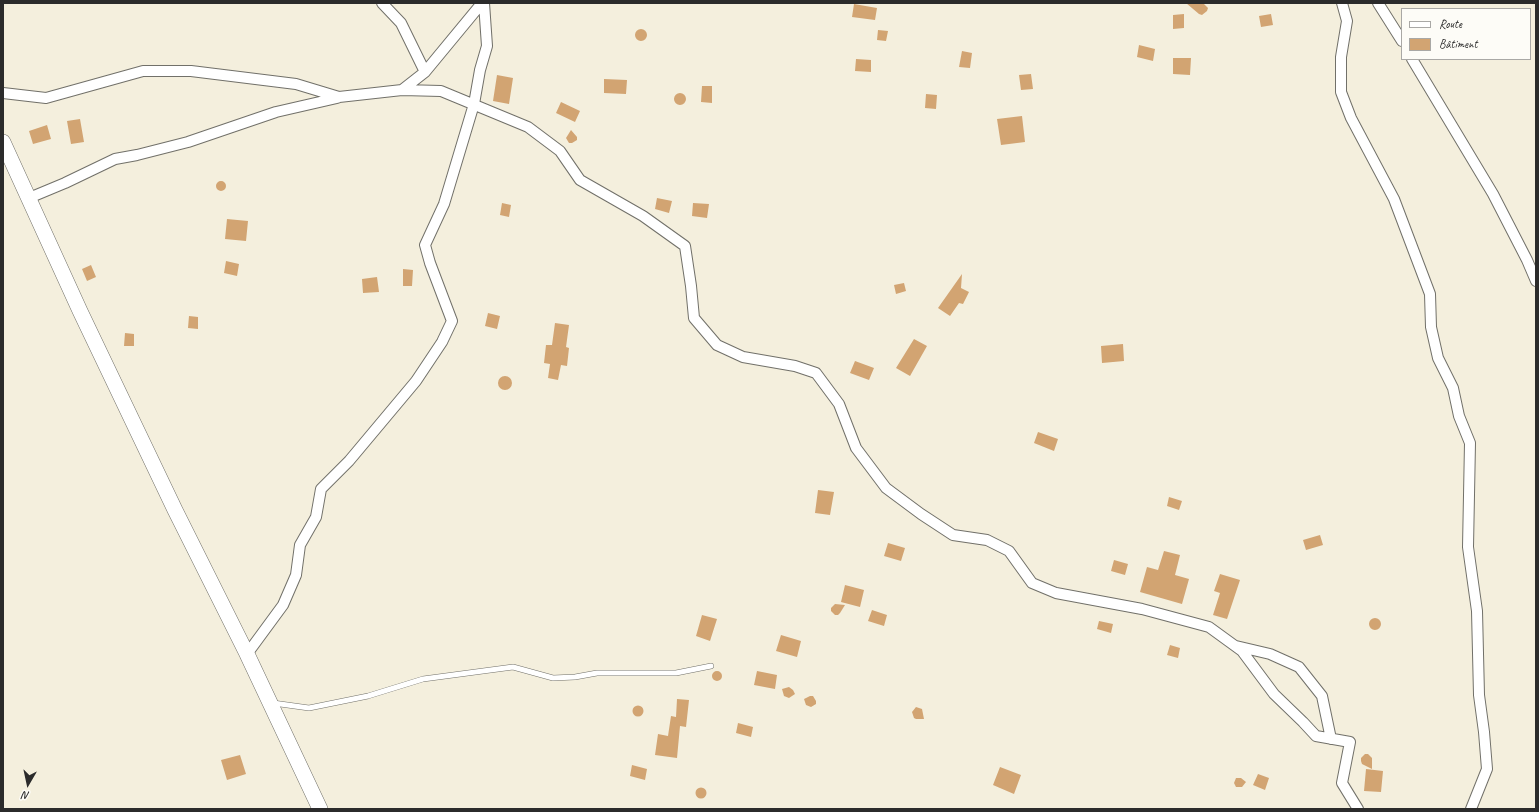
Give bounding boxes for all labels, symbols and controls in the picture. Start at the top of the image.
legend [1401,8,1531,60]
text: Route [1439,16,1462,32]
text: Bâtiment [1439,36,1477,52]
north arrow [8,764,48,804]
text: N [22,788,31,803]

